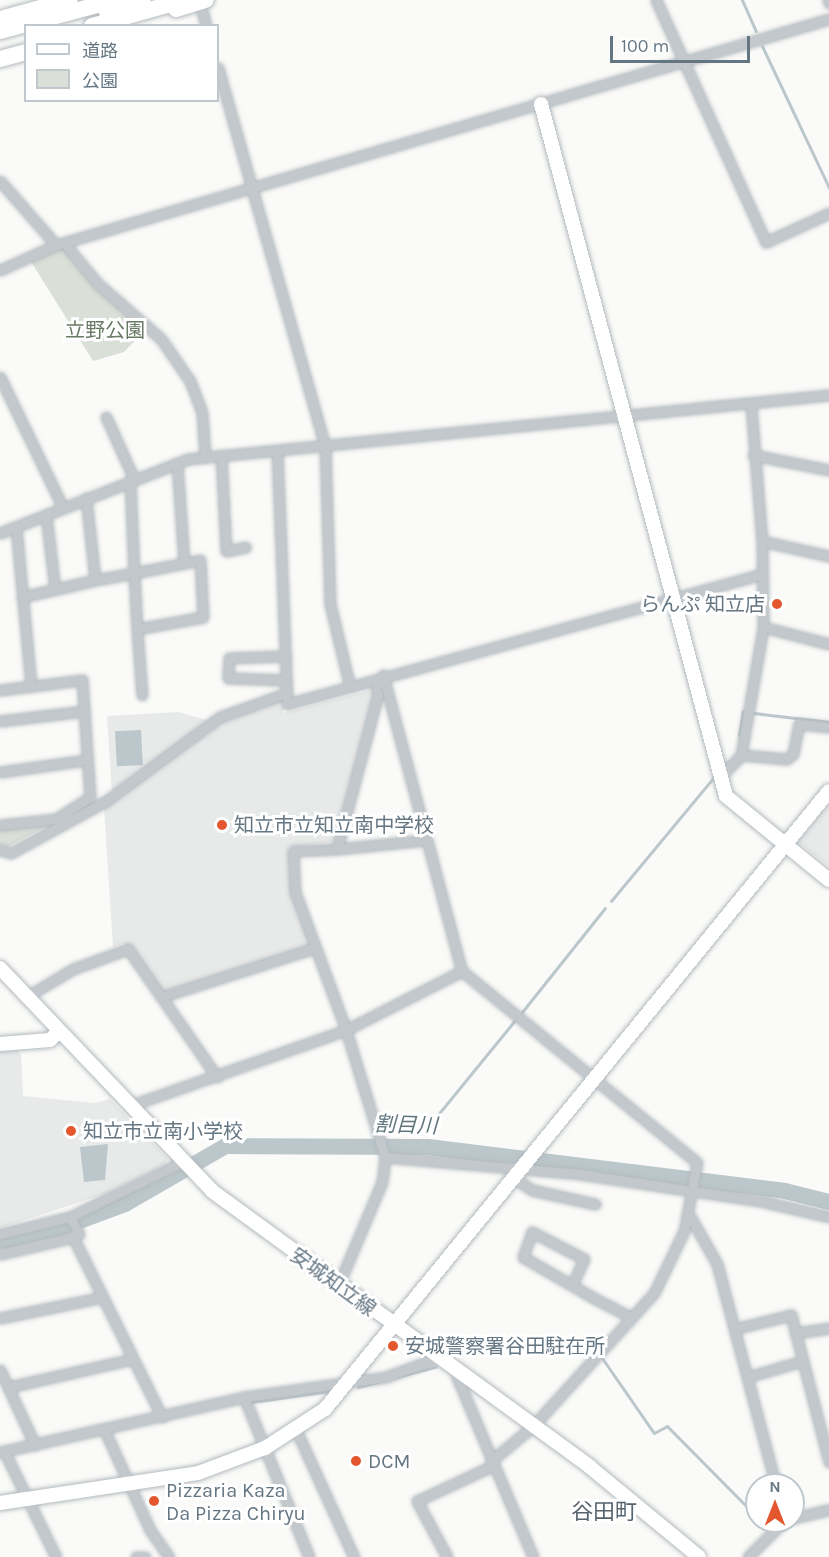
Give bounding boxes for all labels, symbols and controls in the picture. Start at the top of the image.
legend [24,24,219,102]
scale bar [613,24,752,62]
text: 100 m [621,35,669,57]
text: 道路 [82,40,118,62]
text: 公園 [82,70,118,92]
park label: 立野公園 [65,318,145,342]
place label: らんぷ 知立店 [640,592,765,616]
marker: らんぷ 知立店 [770,597,784,611]
place label: 知立市立知立南中学校 [234,813,434,837]
marker: 知立市立知立南中学校 [215,818,229,832]
water label: 割目川 [374,1111,438,1139]
place label: 知立市立南小学校 [83,1119,243,1143]
marker: 知立市立南小学校 [64,1124,78,1138]
street label: 安城知立線 [285,1243,381,1321]
place label: 安城警察署谷田駐在所 [405,1334,605,1358]
marker: 安城警察署谷田駐在所 [386,1339,400,1353]
place label: DCM [368,1449,410,1473]
marker: DCM [349,1454,363,1468]
north arrow [745,1473,805,1533]
text: N [769,1477,781,1496]
place label: Pizzaria Kaza Da Pizza Chiryu [166,1478,306,1525]
marker: Pizzaria Kaza Da Pizza Chiryu [147,1494,161,1508]
district label: 谷田町 [571,1500,637,1526]

